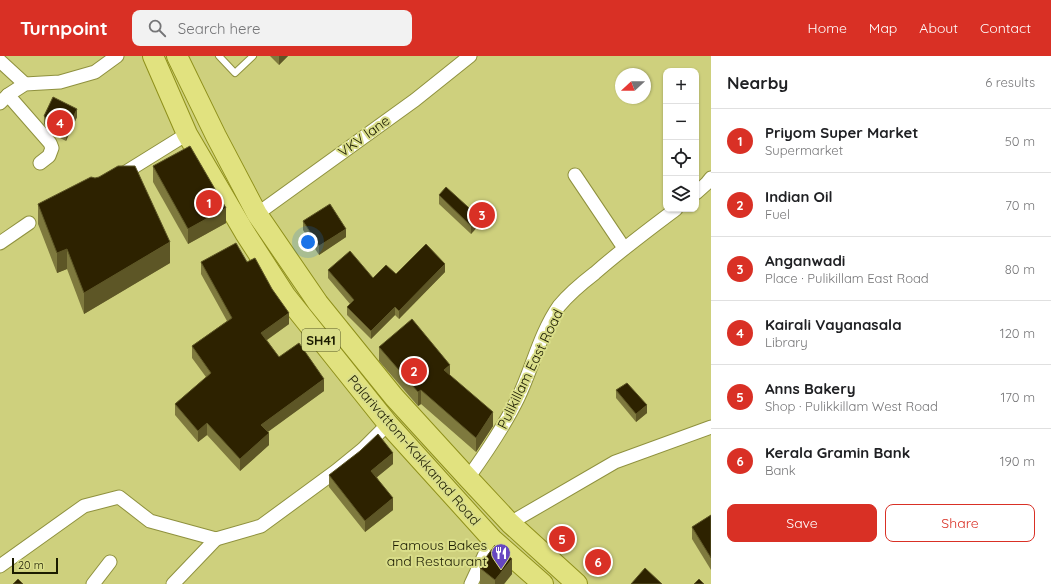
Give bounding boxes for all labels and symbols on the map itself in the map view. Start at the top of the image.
north arrow [615,68,651,104]
pin: 4 [47,108,73,138]
street label: VKV lane [335,111,393,161]
pin: 1 [196,188,222,218]
pin: 3 [469,200,495,230]
your location [298,232,318,252]
street label: Pulikillam East Road [493,306,567,432]
road number: SH41 [302,329,340,351]
pin: 2 [401,356,427,386]
street label: Palarivattom-Kakkanad Road [344,371,484,529]
pin: 5 [549,524,575,554]
place label: Famous Bakes and Restaurant [387,536,487,570]
restaurant icon: Famous Bakes and Restaurant [490,542,512,570]
pin: 6 [585,547,611,577]
scale bar [12,556,58,575]

